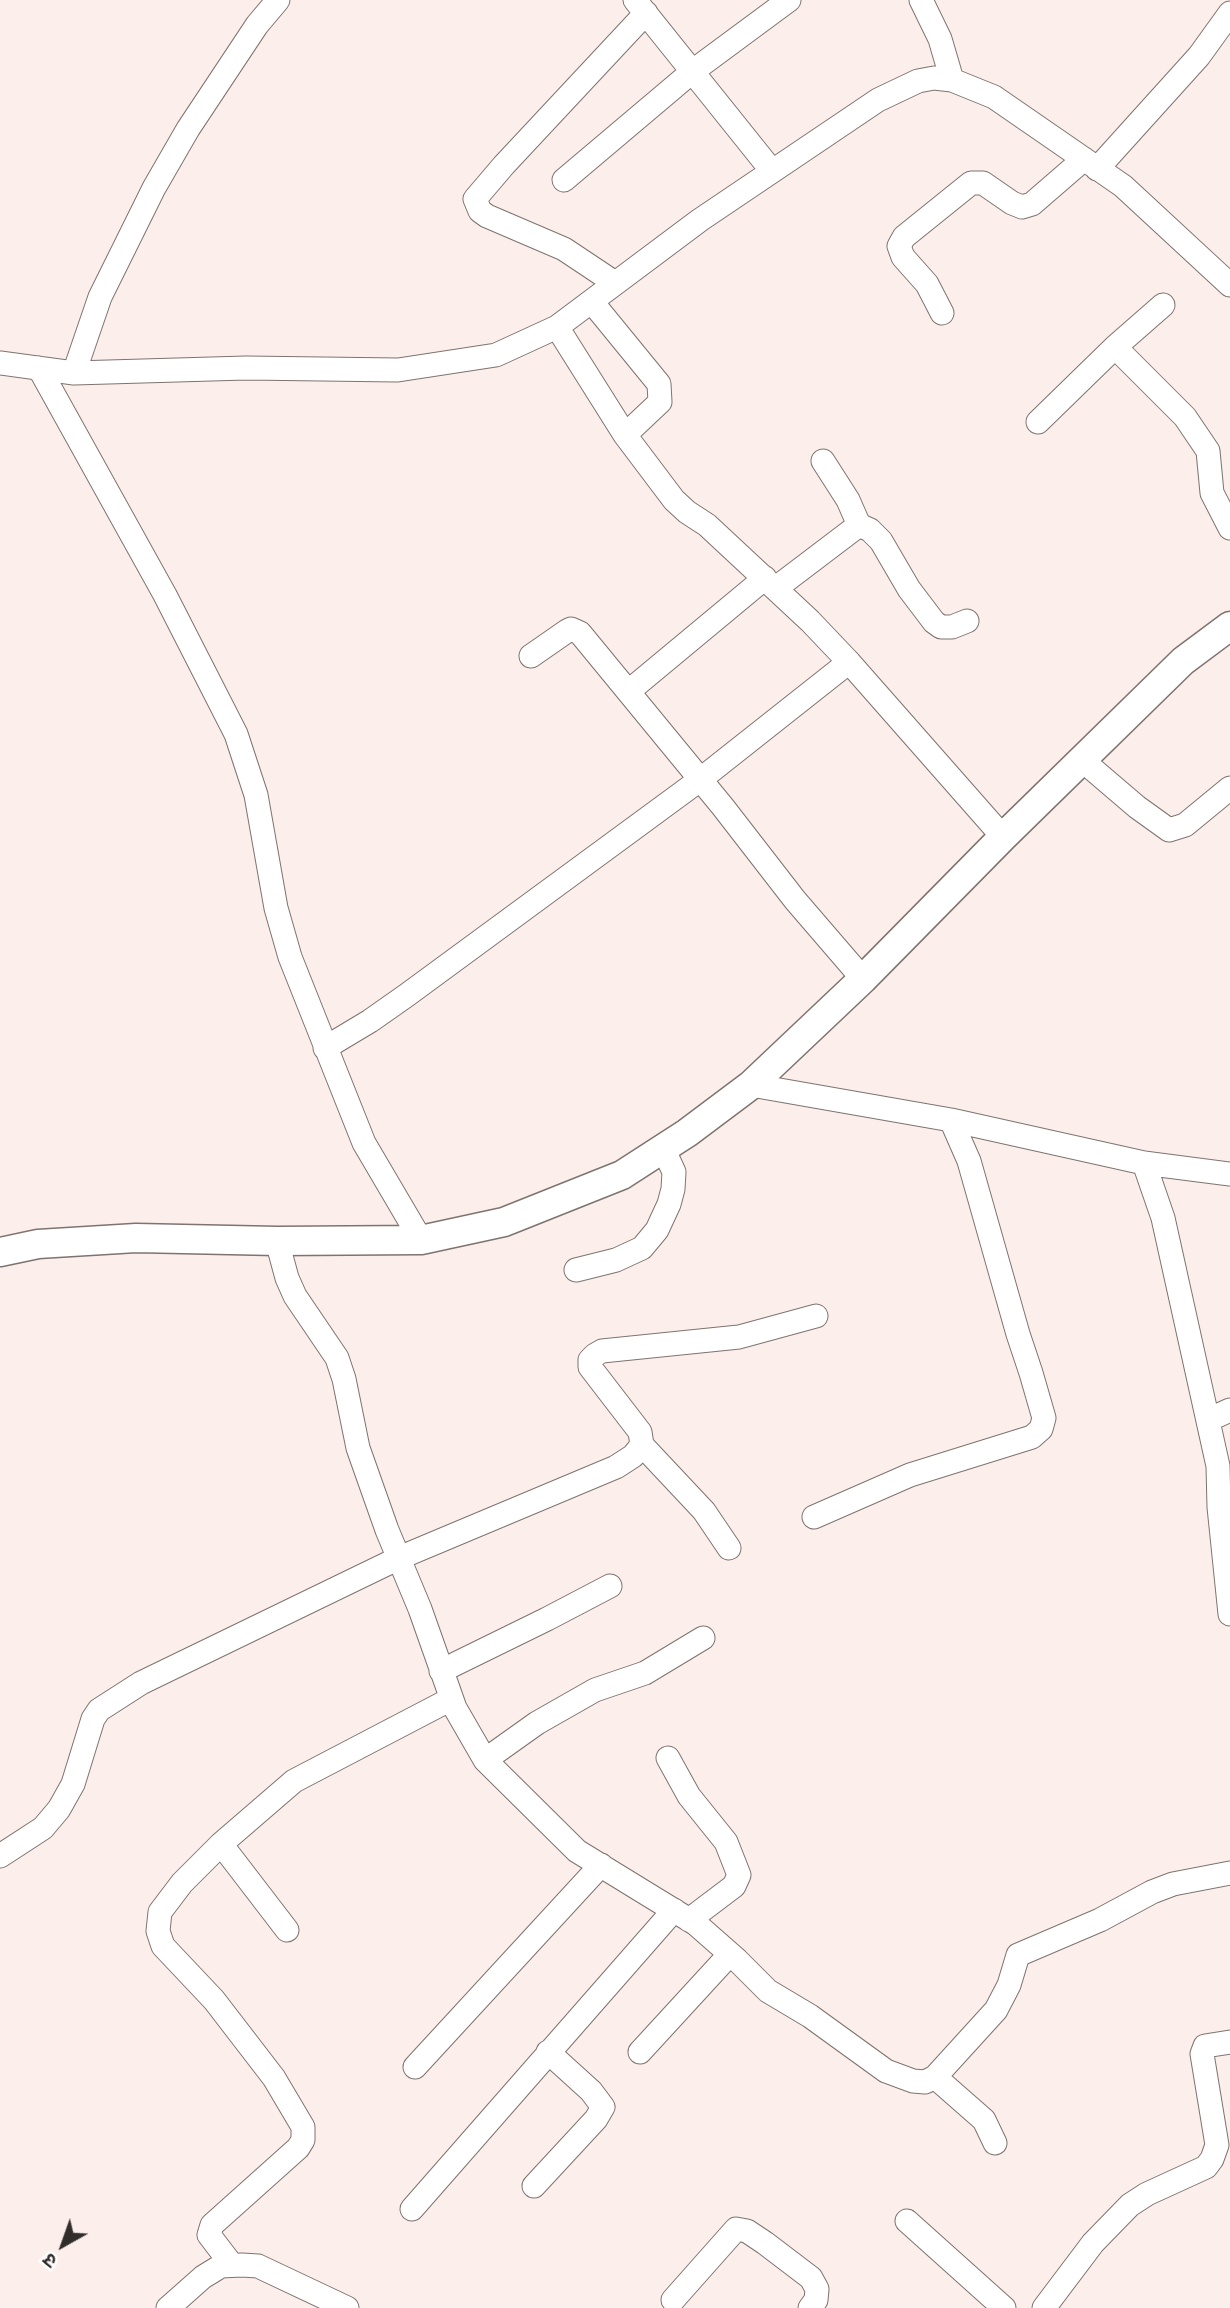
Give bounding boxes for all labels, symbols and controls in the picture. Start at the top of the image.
north arrow [28,2210,98,2280]
text: उ [38,2249,61,2274]

